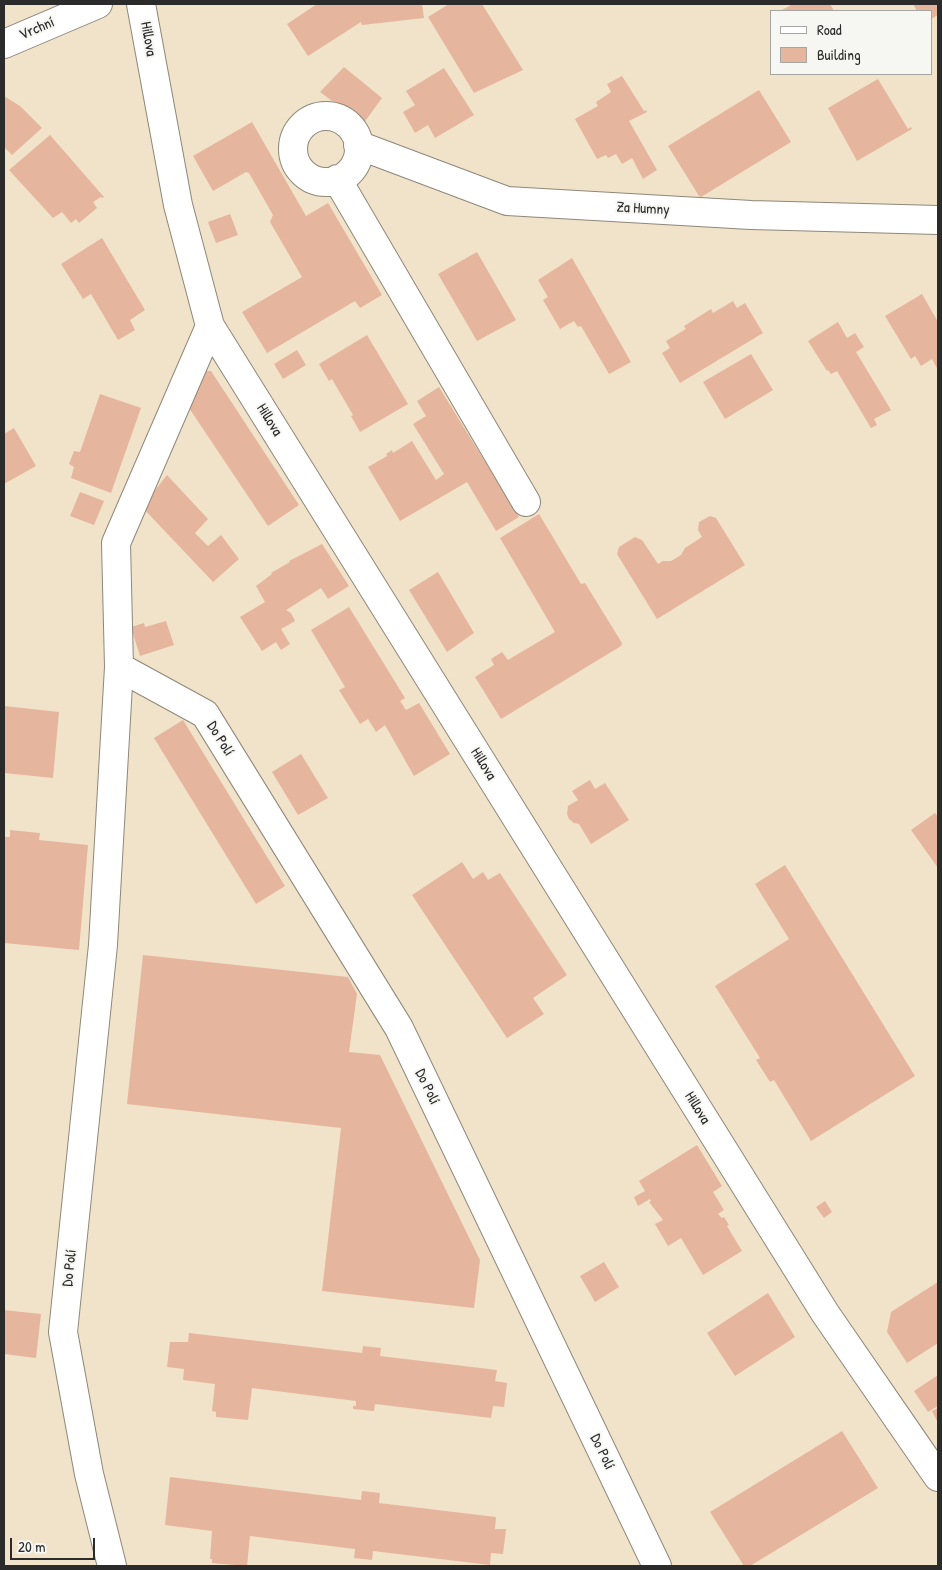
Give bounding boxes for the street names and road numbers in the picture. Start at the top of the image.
street label: Vrchní [17,14,57,44]
street label: Hillova [136,20,160,58]
street label: Za Humny [616,199,670,219]
street label: Hillova [252,400,286,440]
street label: Do Polí [203,718,237,760]
street label: Hillova [466,744,500,784]
street label: Do Polí [411,1066,443,1108]
street label: Hillova [680,1088,714,1128]
street label: Do Polí [59,1249,81,1287]
street label: Do Polí [586,1431,618,1473]

